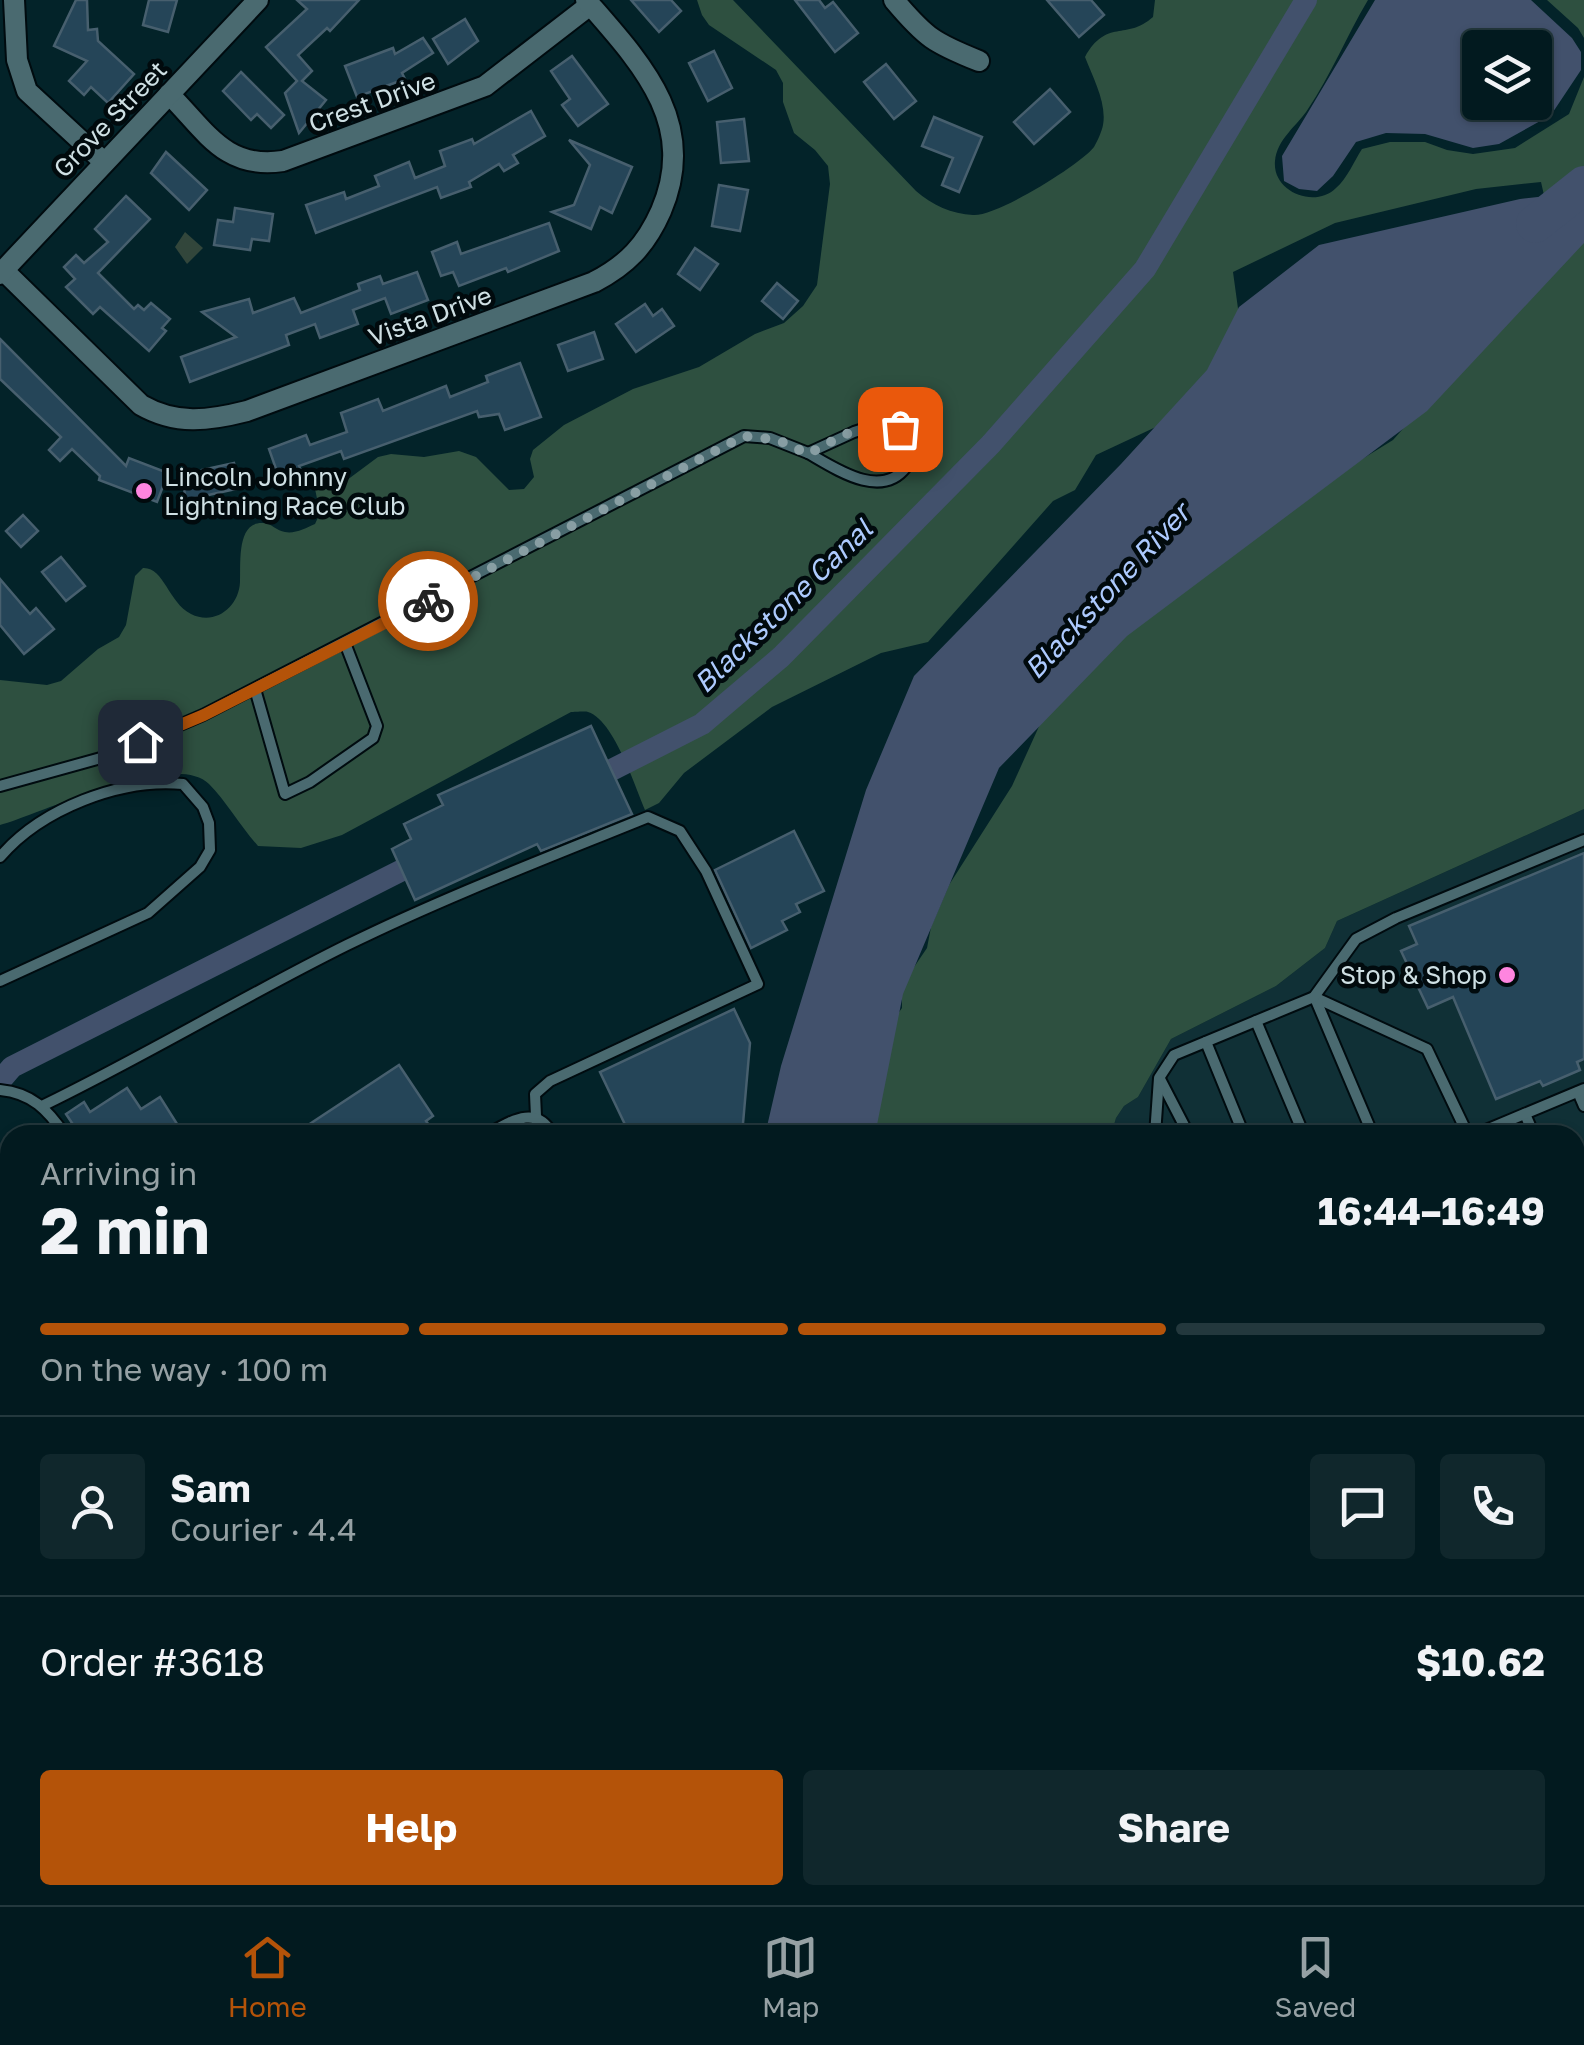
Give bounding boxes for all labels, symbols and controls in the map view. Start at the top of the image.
map controls [1462,30,1552,120]
button: layers [1462,30,1552,120]
street label: Grove Street [46,54,173,183]
street label: Crest Drive [304,64,439,139]
street label: Vista Drive [364,279,496,352]
pin [858,387,943,472]
icon: bag [873,402,928,457]
place label: Lincoln Johnny Lightning Race Club [164,461,405,521]
marker: Lincoln Johnny Lightning Race Club [133,480,155,502]
water label: Blackstone River [1017,494,1199,685]
water label: Blackstone Canal [687,512,879,699]
courier [378,551,478,651]
icon: bike [401,574,456,629]
pin [98,700,183,785]
icon: home [113,715,168,770]
place label: Stop & Shop [1340,959,1487,990]
marker: Stop & Shop [1496,964,1518,986]
text: Arriving in [40,1154,197,1192]
text: 16:44–16:49 [1318,1188,1545,1233]
text: 2 min [40,1190,210,1268]
text: On the way · 100 m [40,1350,328,1388]
button: person [40,1454,145,1559]
button: chat [1310,1454,1415,1559]
button: phone [1440,1454,1545,1559]
text: Sam [170,1465,251,1510]
text: Courier · 4.4 [170,1510,357,1548]
text: Order #3618 [40,1639,265,1684]
text: $10.62 [1416,1639,1545,1684]
button: Help [40,1770,783,1885]
button: Share [803,1770,1545,1885]
tab: Home [228,1930,307,2023]
tab: Map [762,1930,819,2023]
tab: Saved [1275,1930,1356,2023]

